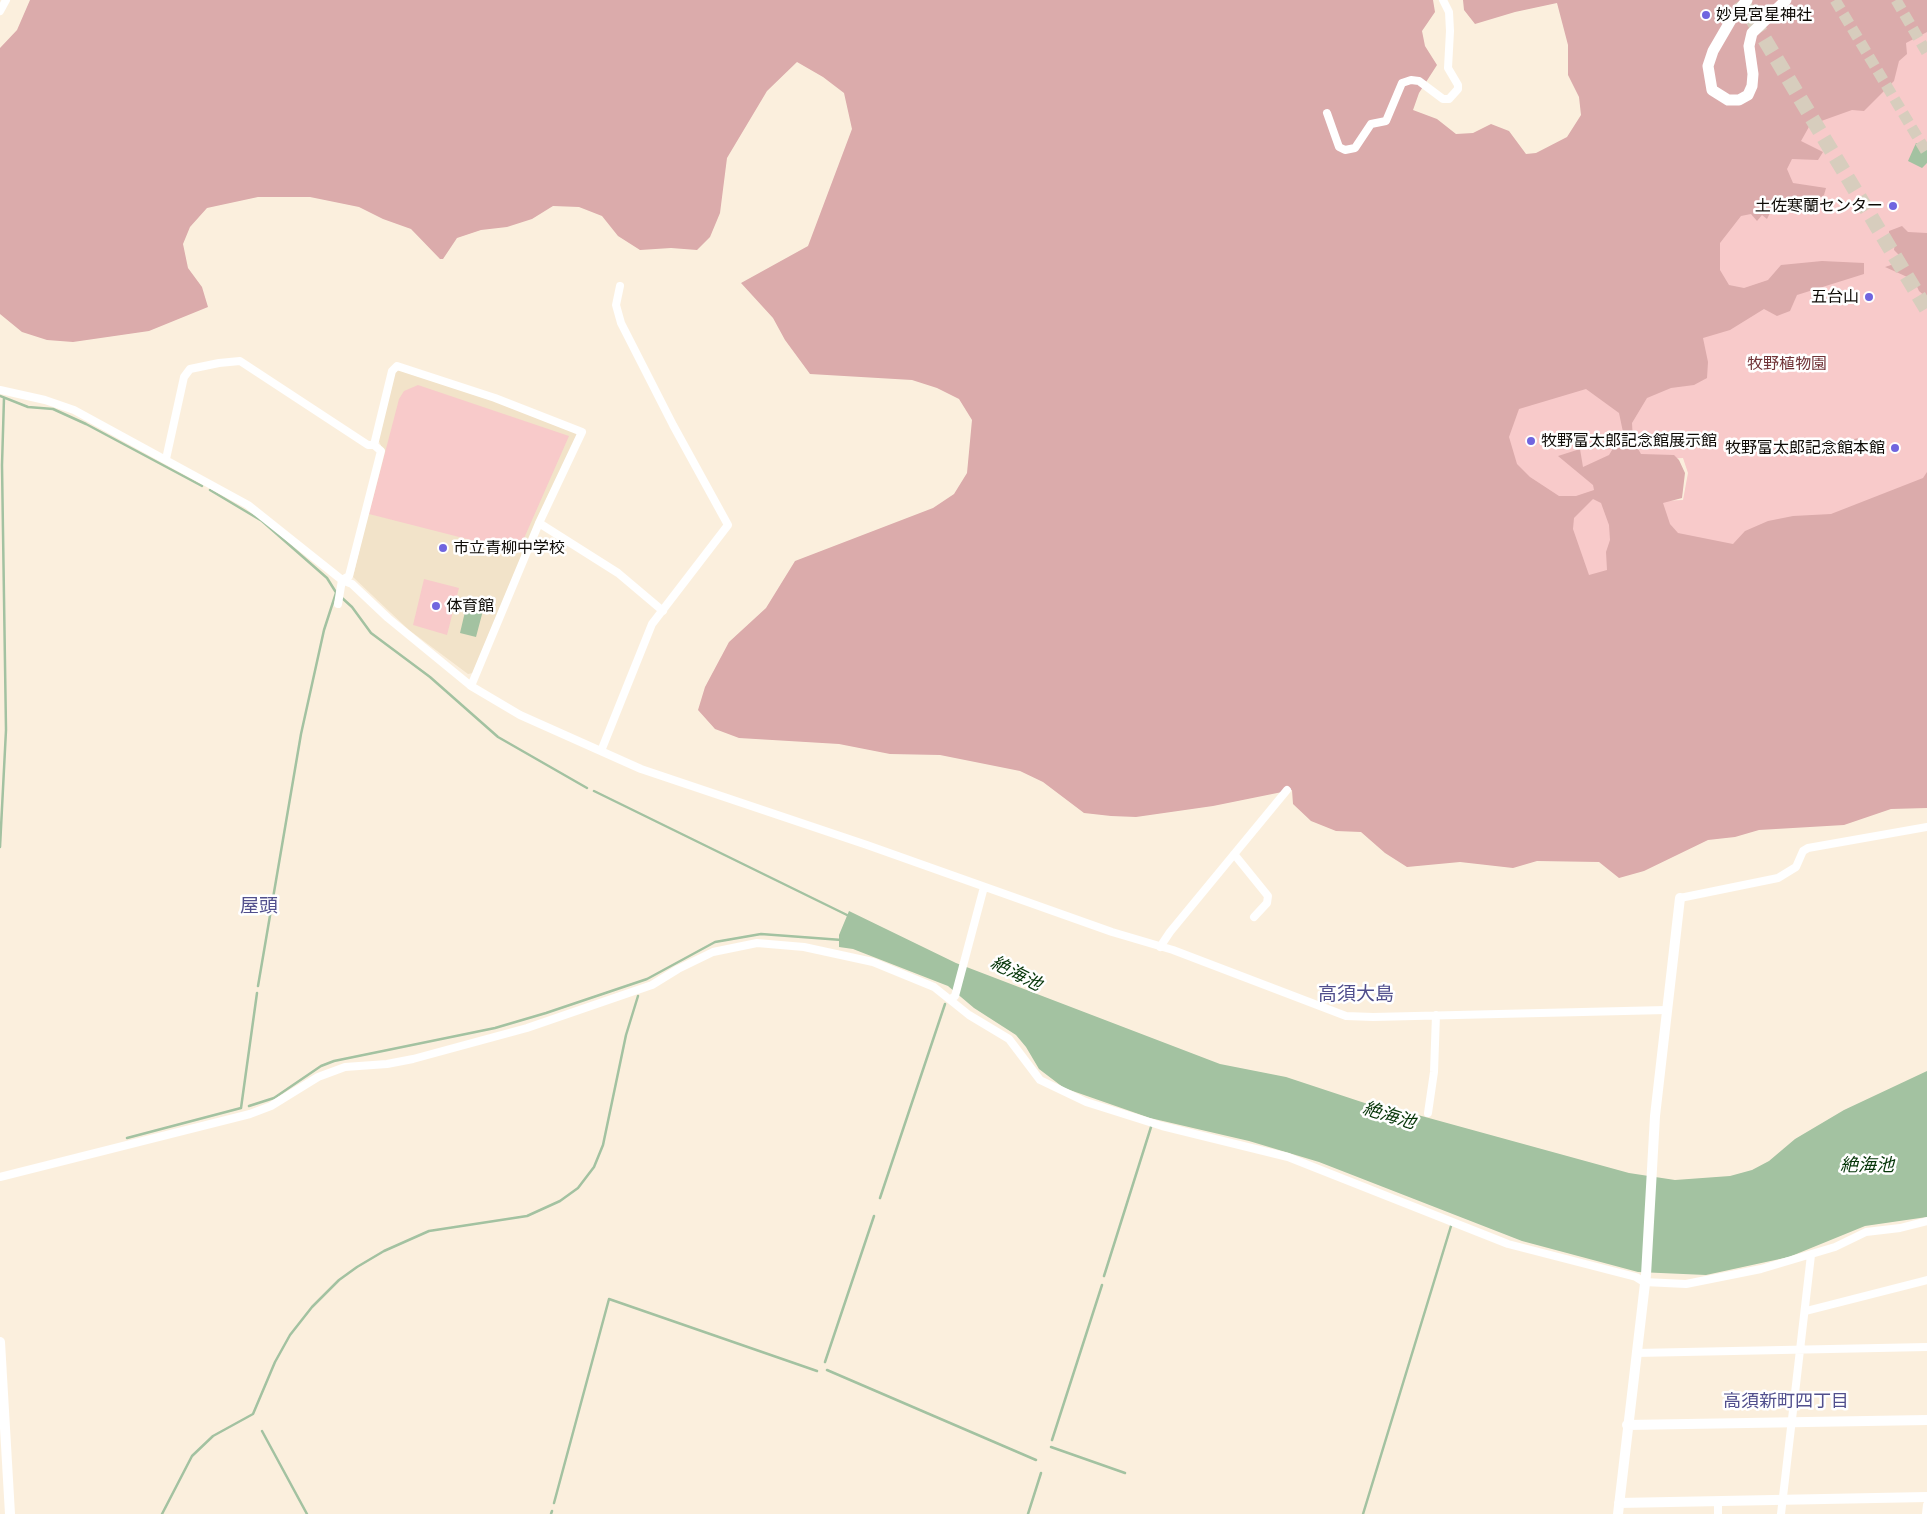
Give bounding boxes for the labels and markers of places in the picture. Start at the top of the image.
place label: 妙見宮星神社 [1716,5,1812,25]
marker: 妙見宮星神社 [1700,9,1712,21]
place label: 土佐寒蘭センター [1755,196,1883,216]
marker: 土佐寒蘭センター [1887,200,1899,212]
place label: 五台山 [1811,287,1859,307]
marker: 五台山 [1863,291,1875,303]
place label: 牧野富太郎記念館展示館 [1541,431,1717,451]
marker: 牧野富太郎記念館展示館 [1525,435,1537,447]
place label: 牧野富太郎記念館本館 [1725,438,1885,458]
marker: 牧野富太郎記念館本館 [1889,442,1901,454]
place label: 市立青柳中学校 [453,538,565,558]
marker: 市立青柳中学校 [437,542,449,554]
place label: 体育館 [446,596,494,616]
marker: 体育館 [430,600,442,612]

